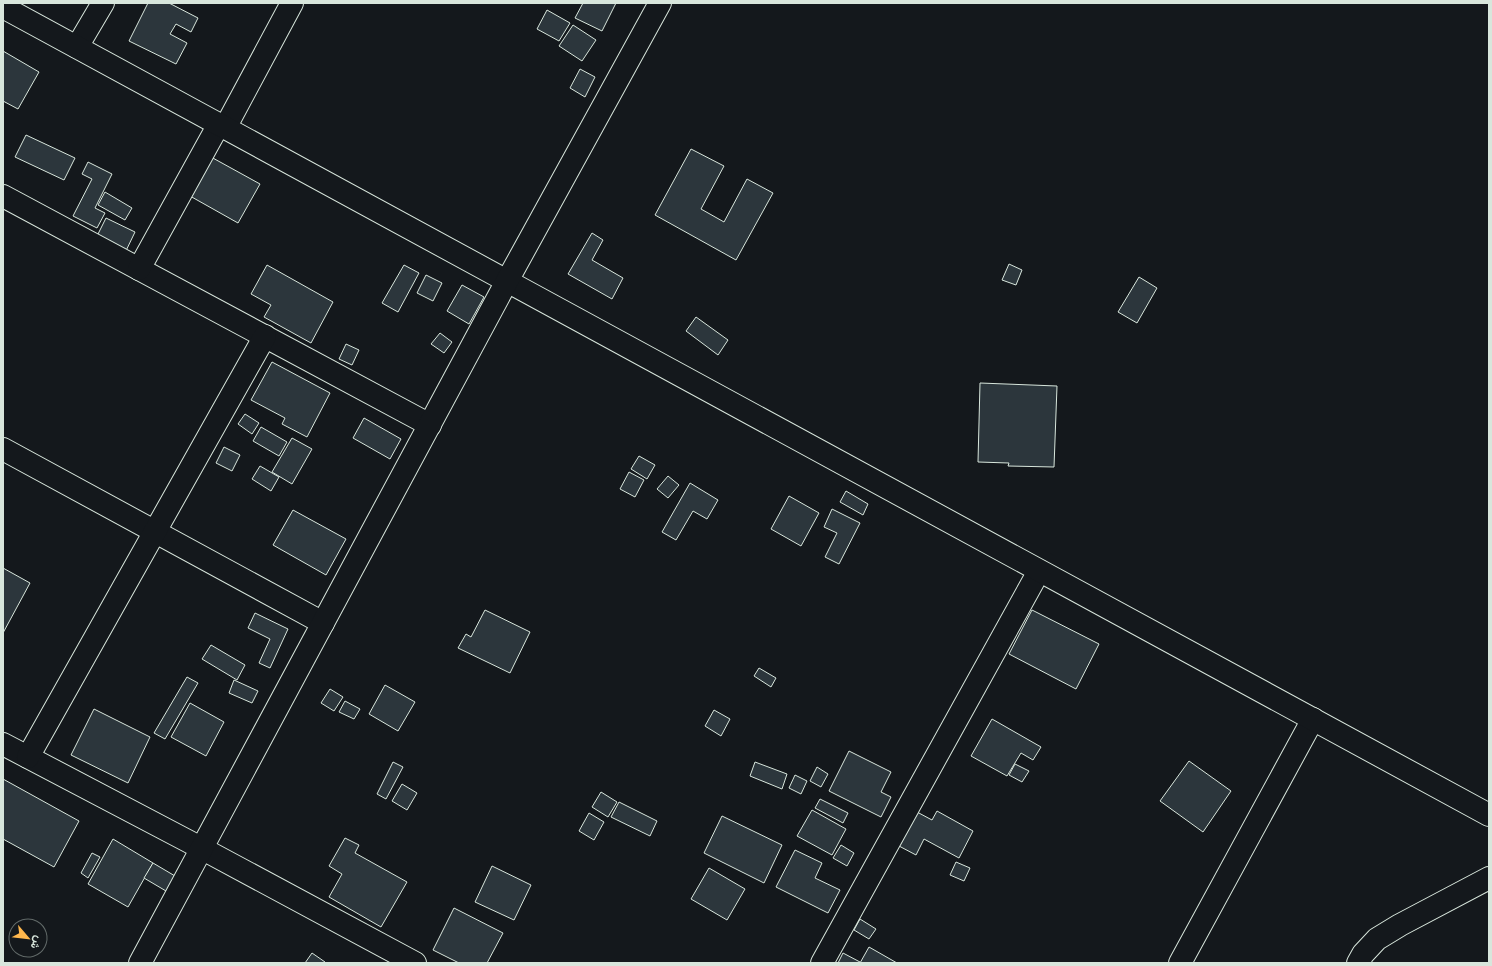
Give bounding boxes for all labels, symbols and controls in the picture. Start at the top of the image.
north arrow [8,918,48,958]
text: ش [28,934,45,951]

